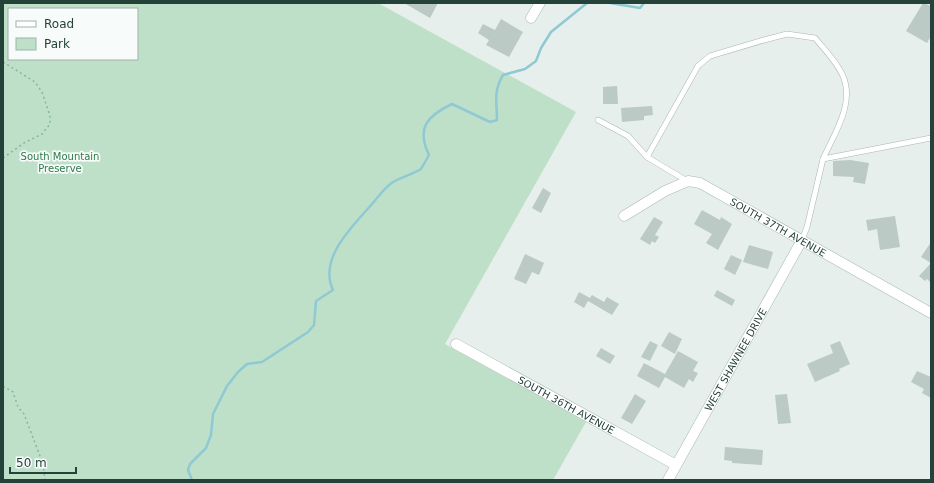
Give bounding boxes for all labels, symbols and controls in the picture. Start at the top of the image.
legend [8,8,138,60]
text: Road [44,17,74,31]
text: Park [44,37,70,51]
park label: South Mountain Preserve [21,151,99,174]
street label: SOUTH 37TH AVENUE [728,196,828,259]
street label: WEST SHAWNEE DRIVE [703,306,769,413]
street label: SOUTH 36TH AVENUE [516,374,616,436]
scale bar [10,449,76,475]
text: 50 m [16,456,47,470]

